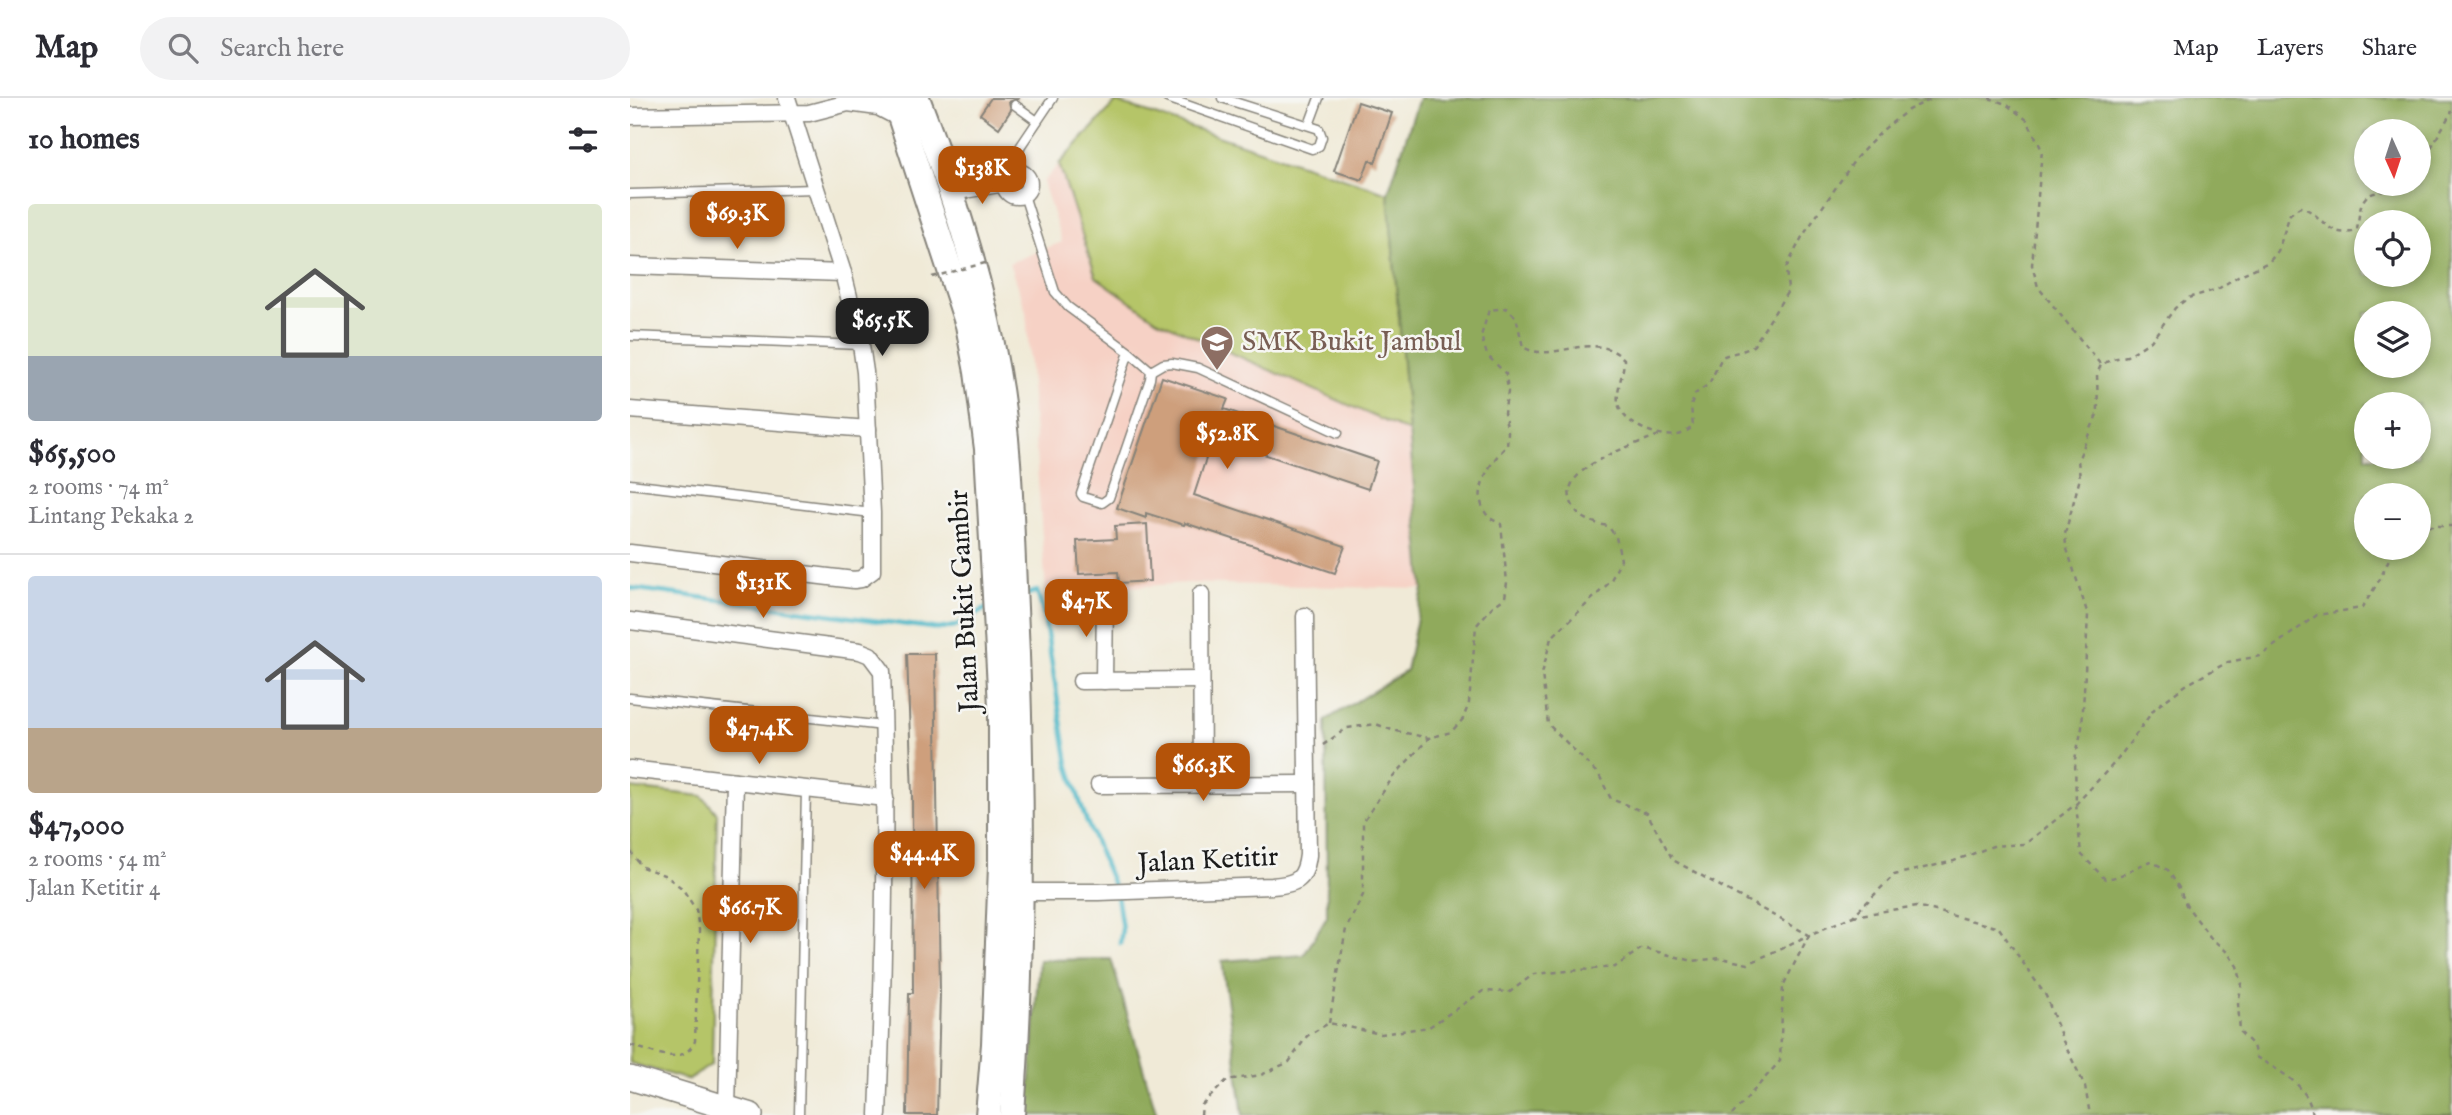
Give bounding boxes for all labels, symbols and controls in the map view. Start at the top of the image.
search box [140,17,630,80]
text: Map [35,27,98,69]
icon: search [164,29,202,67]
text: Search here [220,32,344,65]
text: Map [2173,33,2219,64]
text: Layers [2257,33,2324,64]
text: Share [2362,33,2417,64]
north arrow [2354,119,2431,196]
map controls [2354,119,2431,560]
text: 10 homes [28,121,140,159]
icon: filters [564,121,602,159]
pin: $138K [933,146,1031,206]
text: $138K [954,154,1010,183]
pin: $69.3K [680,192,794,251]
text: $69.3K [706,199,768,228]
button: locate [2354,210,2431,287]
icon: home [252,250,378,376]
pin: $65.5K [825,299,939,358]
button: layers [2354,301,2431,378]
text: $65.5K [852,306,912,335]
school or university icon: SMK Bukit Jambul [1198,323,1236,372]
place label: SMK Bukit Jambul [1242,325,1462,360]
button: + [2354,392,2431,469]
pin: $52.8K [1170,412,1284,471]
text: $52.8K [1196,419,1258,448]
text: $65,500 [28,435,116,473]
text: 2 rooms · 74 m² [28,473,169,502]
button: − [2354,483,2431,560]
street label: Jalan Bukit Gambir [942,489,988,716]
text: Lintang Pekaka 2 [28,502,194,531]
pin: $131K [714,560,812,620]
text: $131K [735,568,791,597]
pin: $47K [1045,580,1127,639]
text: $47K [1061,587,1111,616]
icon: home [252,622,378,748]
pin: $47.4K [702,706,816,766]
text: $47.4K [725,714,793,743]
pin: $66.3K [1146,744,1260,803]
text: $66.3K [1172,751,1234,780]
text: $47,000 [28,807,125,845]
pin: $44.4K [867,832,981,891]
text: $44.4K [890,839,958,868]
street label: Jalan Ketitir [1134,840,1279,882]
text: 2 rooms · 54 m² [28,845,167,874]
text: Jalan Ketitir 4 [28,874,160,903]
pin: $66.7K [693,886,807,945]
text: $66.7K [718,893,782,922]

